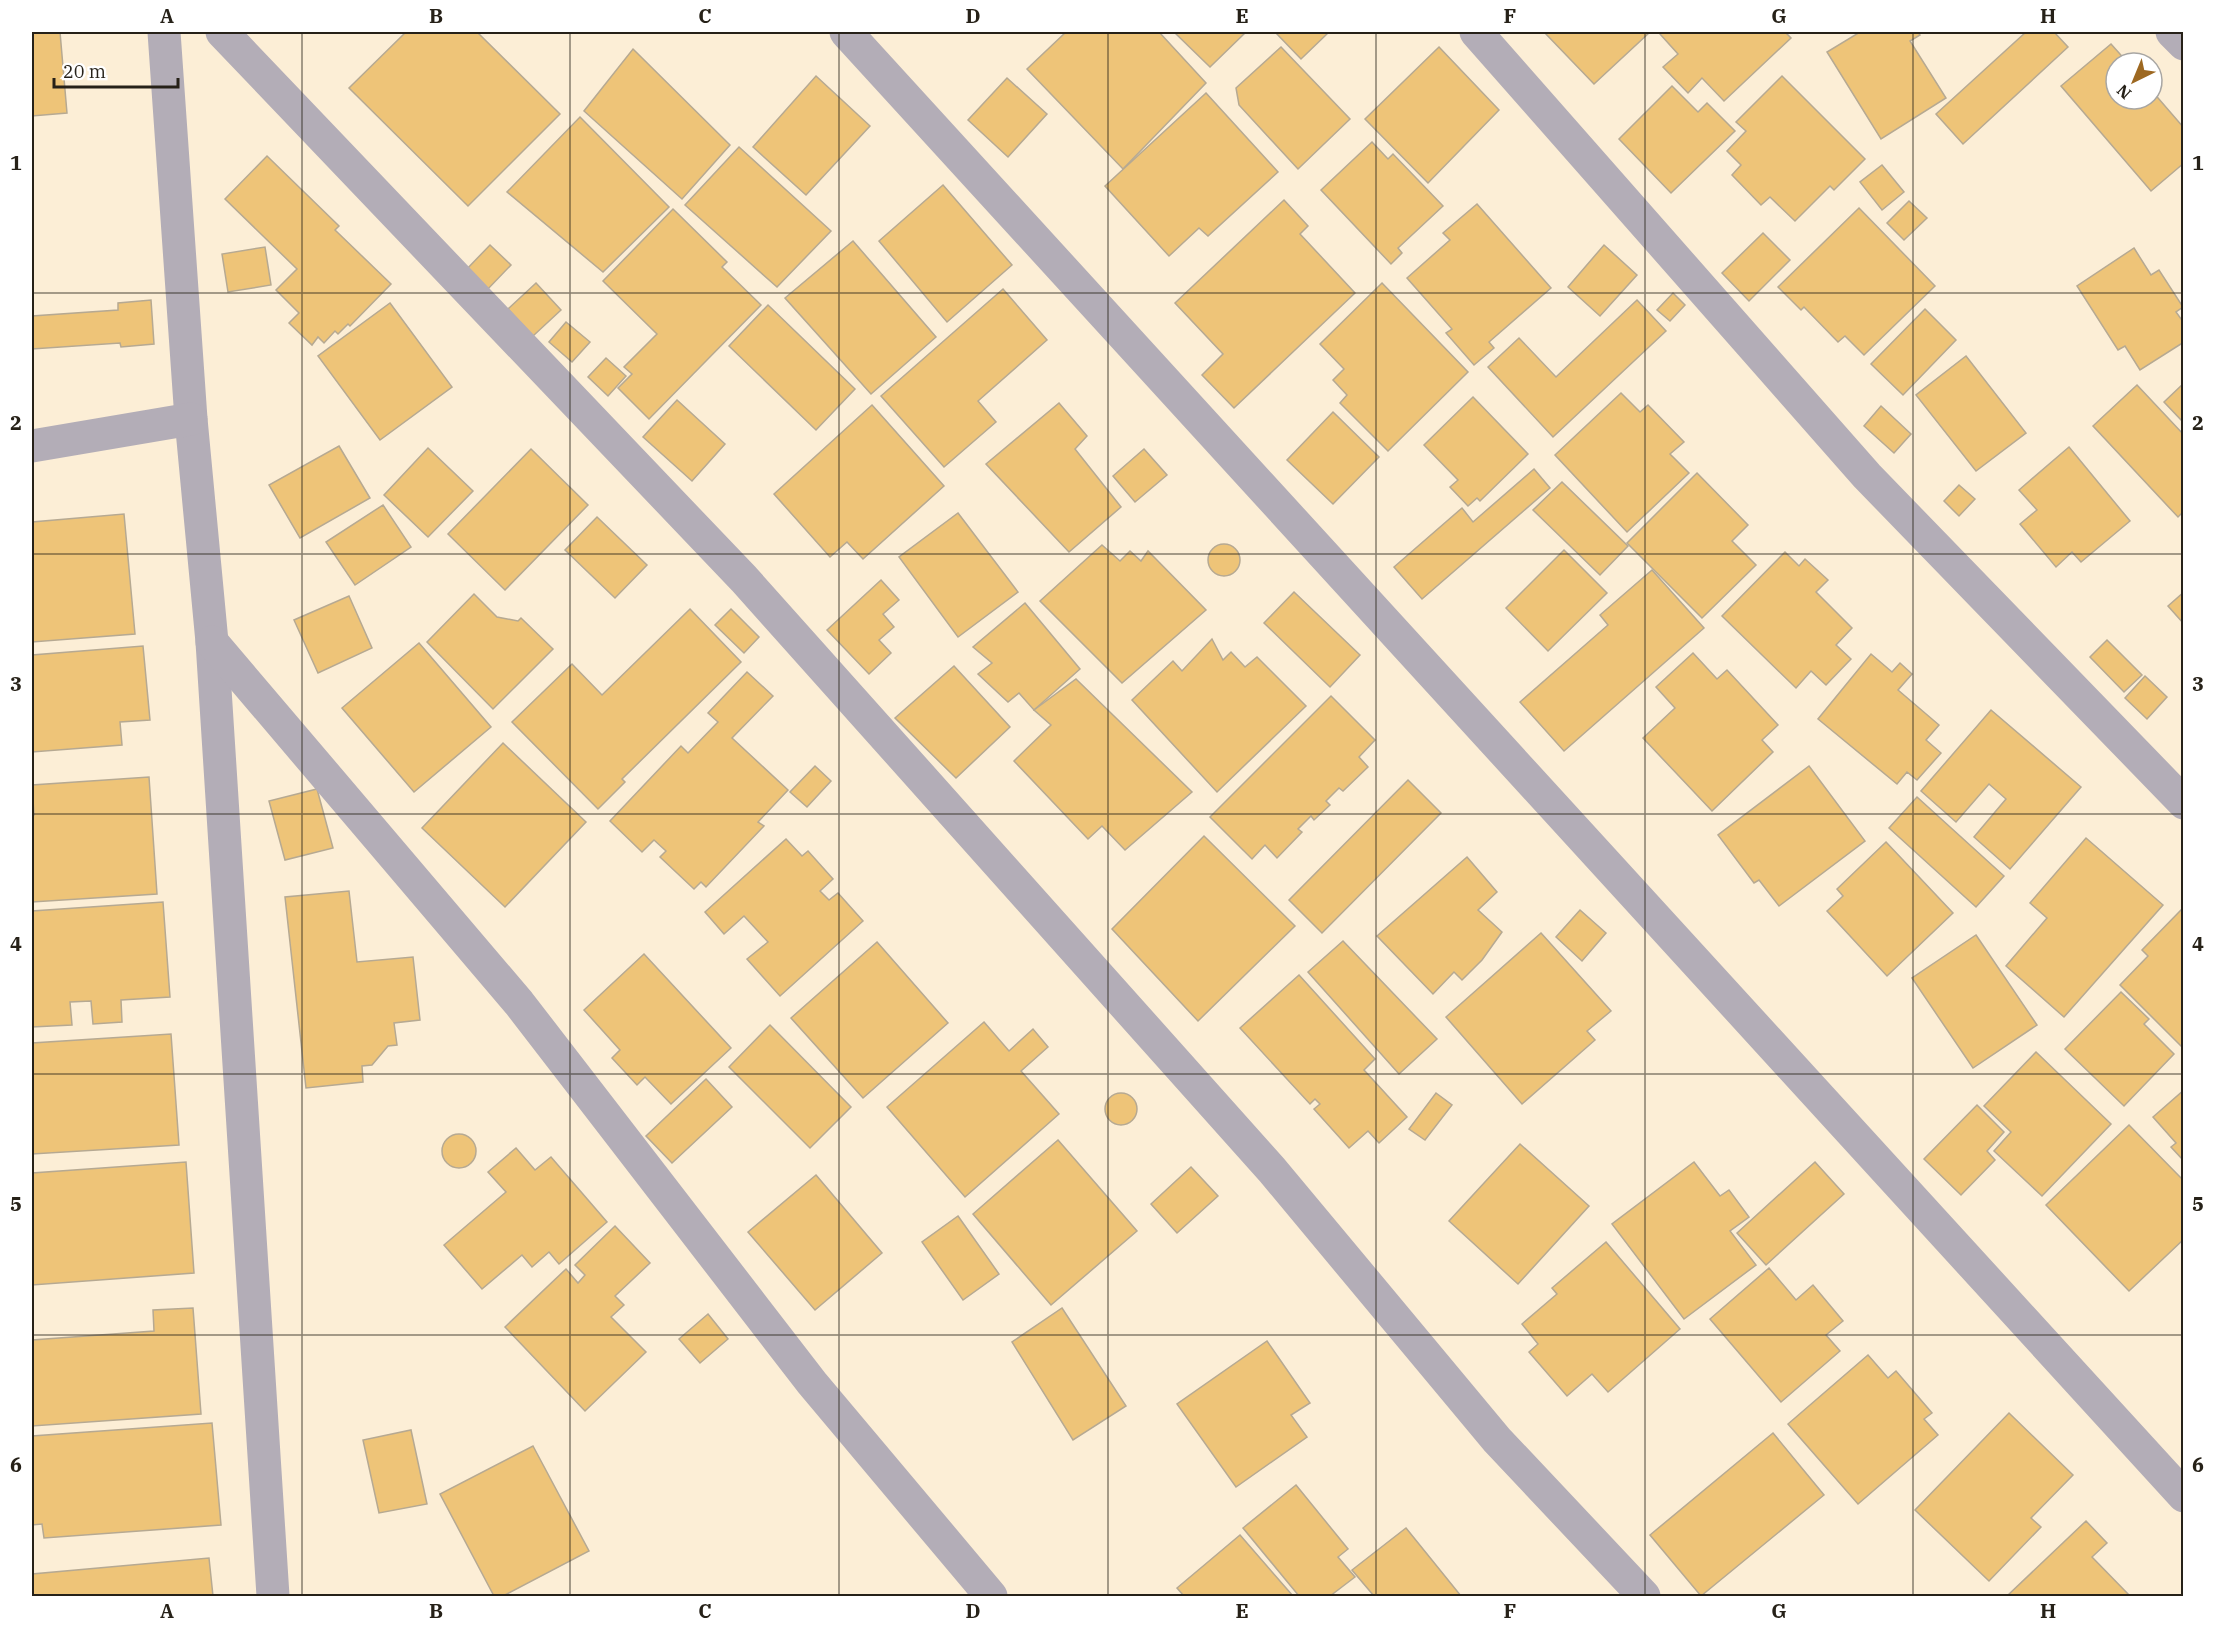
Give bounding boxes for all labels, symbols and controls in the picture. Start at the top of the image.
text: A [160,2,174,29]
text: B [429,2,443,29]
text: C [698,2,712,29]
text: D [965,2,981,29]
text: E [1235,2,1249,29]
text: F [1504,2,1516,29]
text: G [1771,2,1787,29]
text: H [2040,2,2056,29]
scale bar [54,51,178,89]
north arrow [2104,51,2164,111]
text: 20 m [63,60,106,83]
text: N [2112,80,2135,104]
text: 1 [10,149,22,176]
text: 1 [2192,149,2204,176]
text: 2 [10,409,22,436]
text: 2 [2192,409,2204,436]
text: 3 [10,670,22,697]
text: 3 [2192,670,2204,697]
text: 4 [10,930,22,957]
text: 4 [2192,930,2204,957]
text: 5 [10,1190,22,1217]
text: 5 [2192,1190,2204,1217]
text: 6 [10,1451,22,1478]
text: 6 [2192,1451,2204,1478]
text: A [160,1597,174,1624]
text: B [429,1597,443,1624]
text: C [698,1597,712,1624]
text: D [965,1597,981,1624]
text: E [1235,1597,1249,1624]
text: F [1504,1597,1516,1624]
text: G [1771,1597,1787,1624]
text: H [2040,1597,2056,1624]

